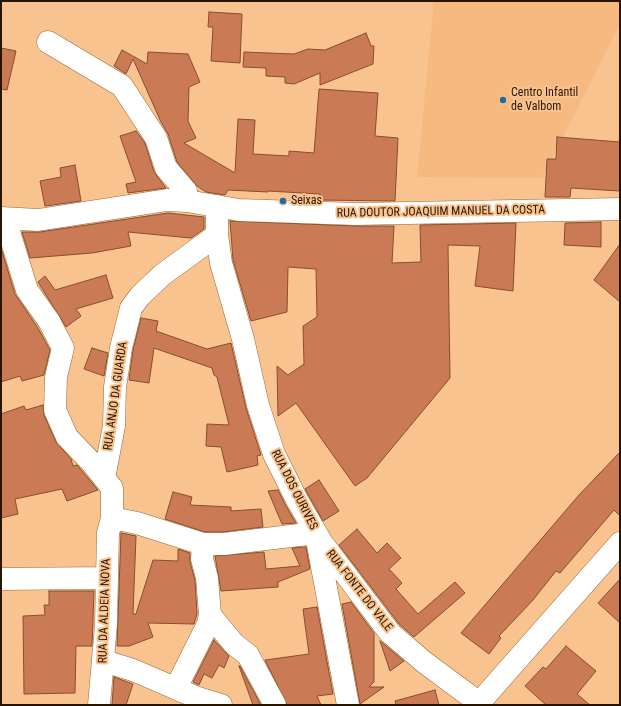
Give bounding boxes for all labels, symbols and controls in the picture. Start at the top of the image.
place label: Centro Infantil de Valbom [511,86,578,114]
marker: Centro Infantil de Valbom [498,95,508,105]
place label: Seixas [291,194,322,208]
marker: Seixas [278,196,288,206]
street label: RUA DOUTOR JOAQUIM MANUEL DA COSTA [337,203,545,221]
street label: RUA ANJO DA GUARDA [101,341,131,451]
street label: RUA DOS OURIVES [268,448,320,532]
street label: RUA FONTE DO VALE [323,547,395,635]
street label: RUA DA ALDEIA NOVA [96,558,114,664]

